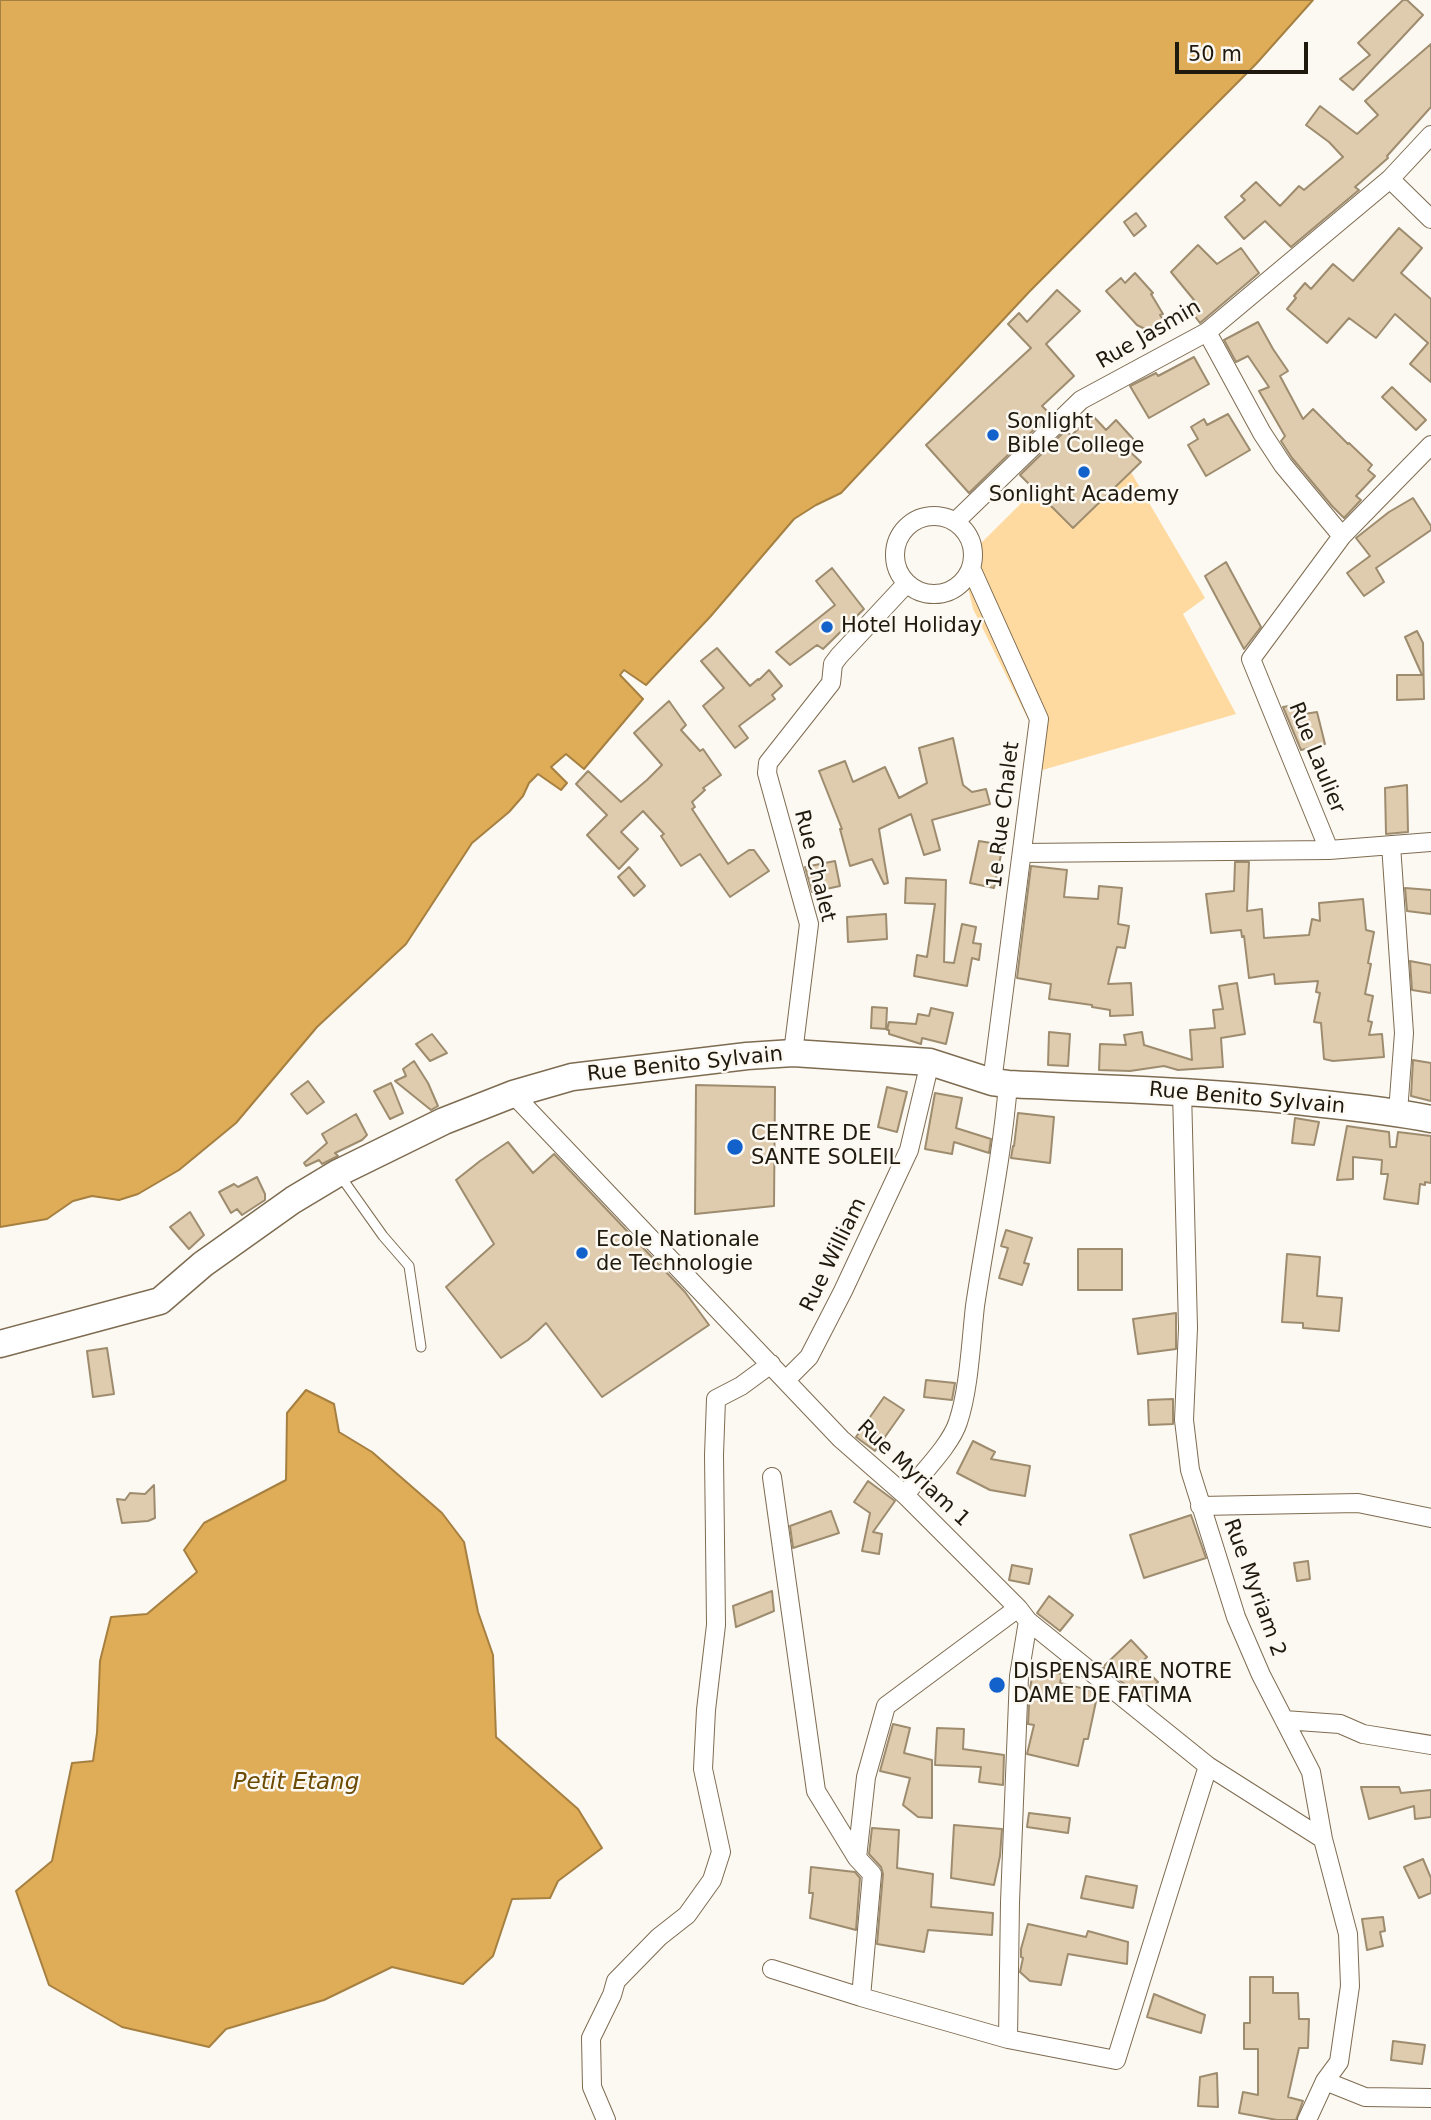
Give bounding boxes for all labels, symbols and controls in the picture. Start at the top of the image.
scale bar [1179,28,1312,72]
text: 50 m [1188,42,1242,66]
street label: Rue Jasmin [1092,295,1206,375]
place label: Sonlight Bible College [1007,410,1144,460]
marker: Sonlight Bible College [985,427,1001,443]
marker: Sonlight Academy [1076,464,1092,480]
place label: Sonlight Academy [989,483,1179,509]
place label: Hotel Holiday [841,614,982,640]
marker: Hotel Holiday [819,619,835,635]
street label: Rue Laulier [1282,699,1350,817]
street label: 1e Rue Chalet [983,740,1025,890]
street label: Rue Chalet [788,807,840,925]
street label: Rue Benito Sylvain [586,1042,784,1088]
street label: Rue Benito Sylvain [1148,1078,1346,1120]
place label: CENTRE DE SANTE SOLEIL [751,1122,900,1172]
marker: CENTRE DE SANTE SOLEIL [725,1137,745,1157]
street label: Rue William [796,1194,872,1316]
place label: Ecole Nationale de Technologie [596,1228,760,1278]
marker: Ecole Nationale de Technologie [574,1245,590,1261]
street label: Rue Myriam 1 [851,1415,975,1533]
street label: Rue Myriam 2 [1217,1516,1291,1660]
place label: DISPENSAIRE NOTRE DAME DE FATIMA [1013,1660,1232,1710]
marker: DISPENSAIRE NOTRE DAME DE FATIMA [987,1675,1007,1695]
water label: Petit Etang [233,1769,359,1797]

